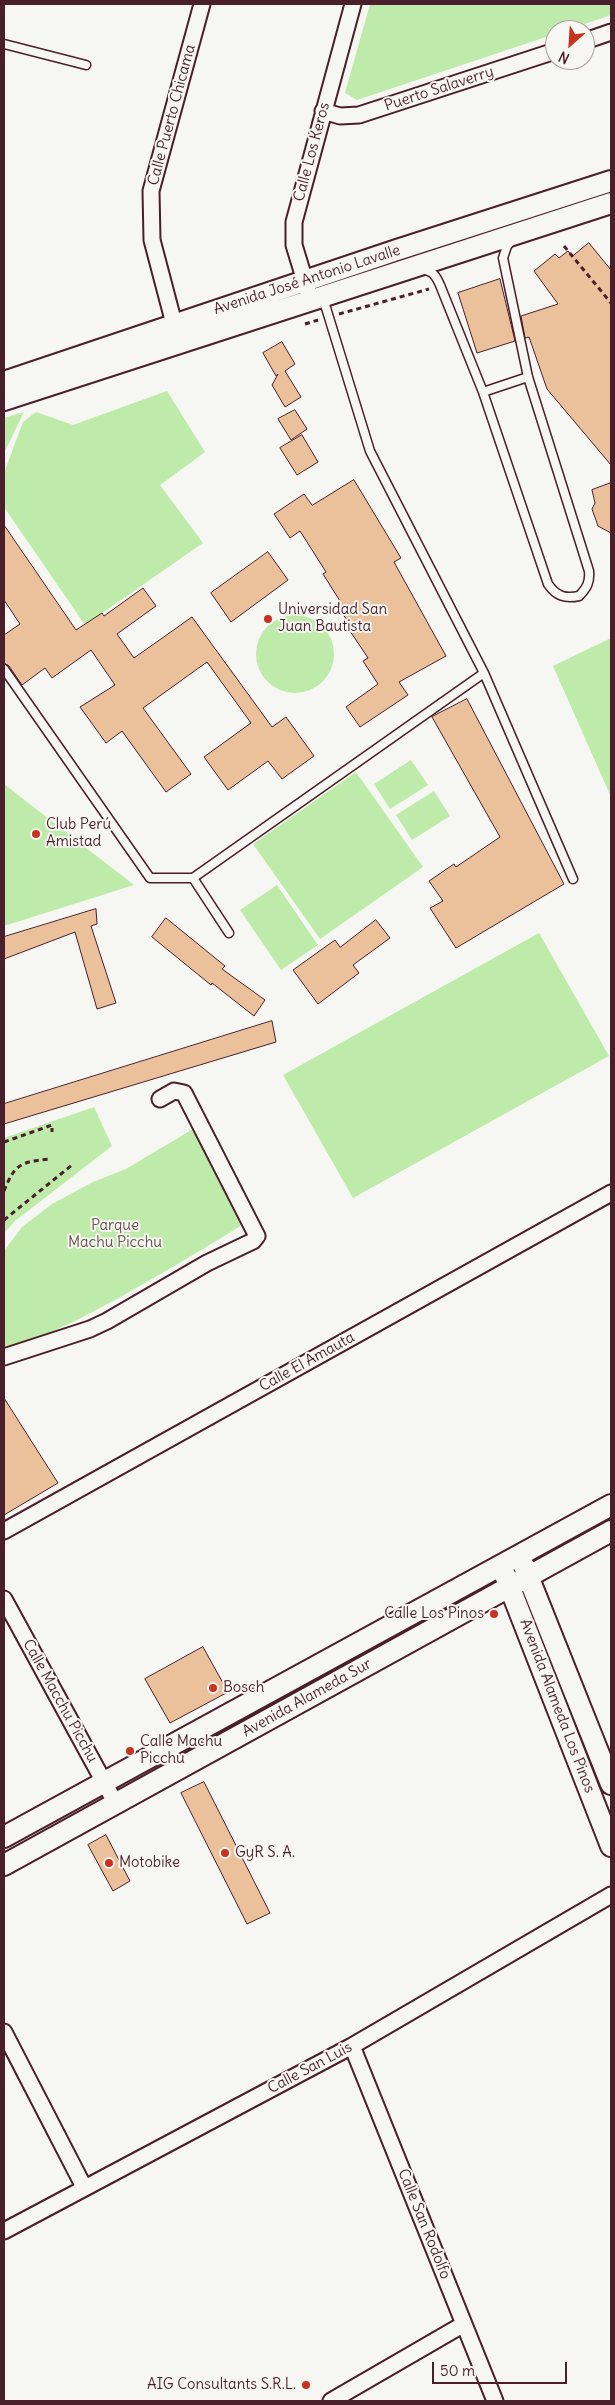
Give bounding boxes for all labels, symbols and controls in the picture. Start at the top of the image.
north arrow [545,20,595,70]
street label: Calle Puerto Chicama [144,42,200,188]
text: N [556,47,572,68]
street label: Puerto Salaverry [382,63,496,115]
street label: Calle Los Keros [290,101,334,203]
street label: Avenida José Antonio Lavalle [211,241,403,319]
place label: Universidad San Juan Bautista [278,601,387,636]
marker: Universidad San Juan Bautista [262,613,274,625]
place label: Club Perú Amistad [46,816,111,851]
marker: Club Perú Amistad [30,828,42,840]
park label: Parque Machu Picchu [68,1217,162,1252]
street label: Calle El Amauta [256,1328,358,1396]
place label: Calle Los Pinos [384,1605,484,1623]
marker: Calle Los Pinos [488,1608,500,1620]
street label: Avenida Alameda Los Pinos [515,1617,599,1795]
street label: Calle Macchu Picchu [19,1636,101,1766]
street label: Avenida Alameda Sur [239,1655,375,1741]
place label: Bosch [223,1679,264,1697]
marker: Bosch [207,1682,219,1694]
place label: Calle Machu Picchu [140,1733,222,1768]
marker: Calle Machu Picchu [124,1745,136,1757]
place label: GyR S. A. [235,1844,295,1862]
marker: GyR S. A. [219,1847,231,1859]
place label: Motobike [119,1854,180,1872]
marker: Motobike [103,1857,115,1869]
street label: Calle San Luis [265,2038,355,2098]
street label: Calle San Rodolfo [394,2166,454,2282]
scale bar [435,2352,570,2384]
text: 50 m [440,2361,475,2380]
place label: AIG Consultants S.R.L. [147,2376,296,2394]
marker: AIG Consultants S.R.L. [300,2379,312,2391]

